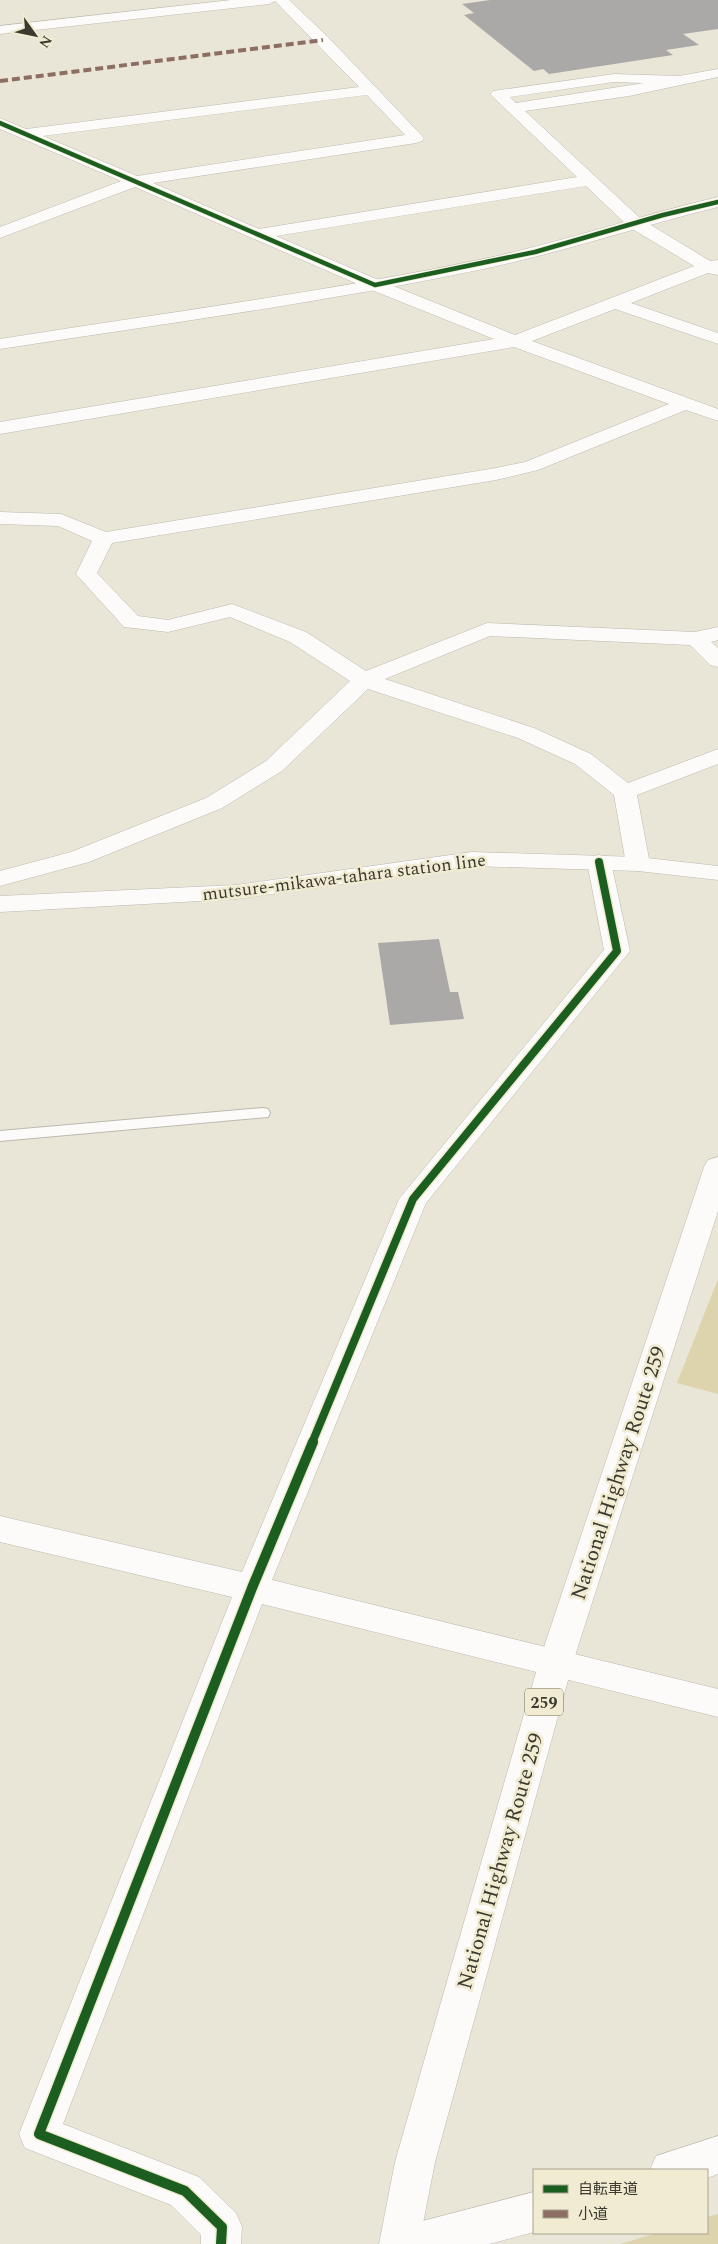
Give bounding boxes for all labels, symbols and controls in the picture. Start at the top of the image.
north arrow [10,10,60,60]
text: N [34,31,57,52]
street label: mutsure-mikawa-tahara station line [201,847,487,908]
street label: National Highway Route 259 [563,1342,675,1604]
road number: 259 [525,1688,563,1715]
street label: National Highway Route 259 [449,1729,553,1993]
legend [533,2169,708,2234]
text: 自転車道 [578,2178,638,2201]
text: 小道 [578,2203,608,2226]

